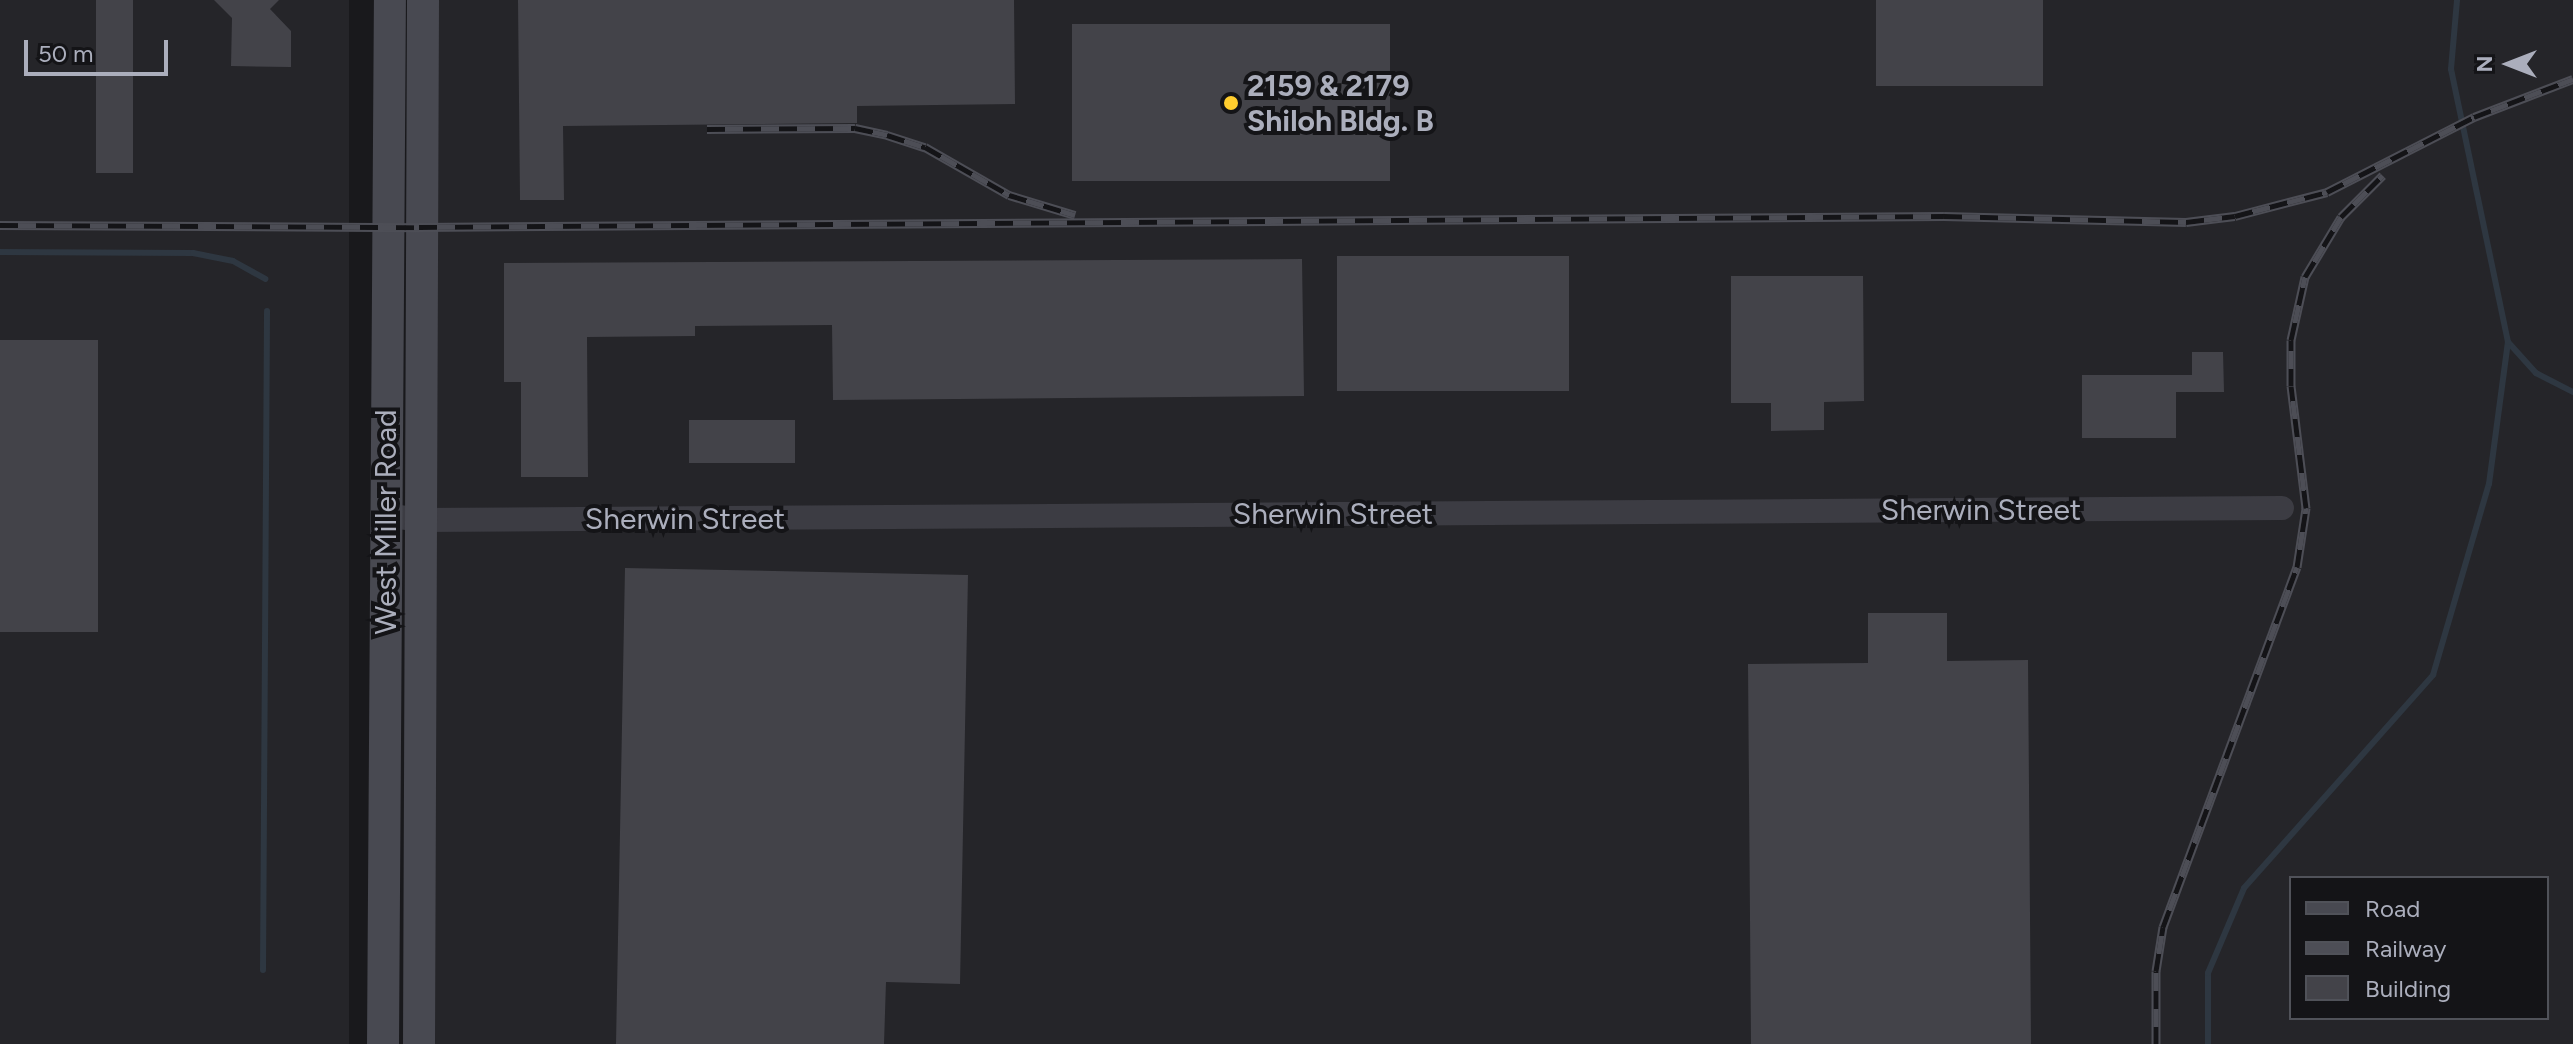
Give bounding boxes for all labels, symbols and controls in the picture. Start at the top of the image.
scale bar [28,24,172,74]
north arrow [2469,24,2549,104]
text: 50 m [38,39,94,68]
text: N [2471,56,2498,73]
place label: 2159 & 2179 Shiloh Bldg. B [1247,68,1434,138]
marker: 2159 & 2179 Shiloh Bldg. B [1222,94,1240,112]
street label: West Miller Road [368,409,404,635]
street label: Sherwin Street [1881,492,2081,528]
street label: Sherwin Street [1233,496,1433,532]
street label: Sherwin Street [585,501,785,537]
legend [2289,876,2549,1020]
text: Road [2365,894,2420,923]
text: Railway [2365,934,2446,963]
text: Building [2365,974,2451,1003]

